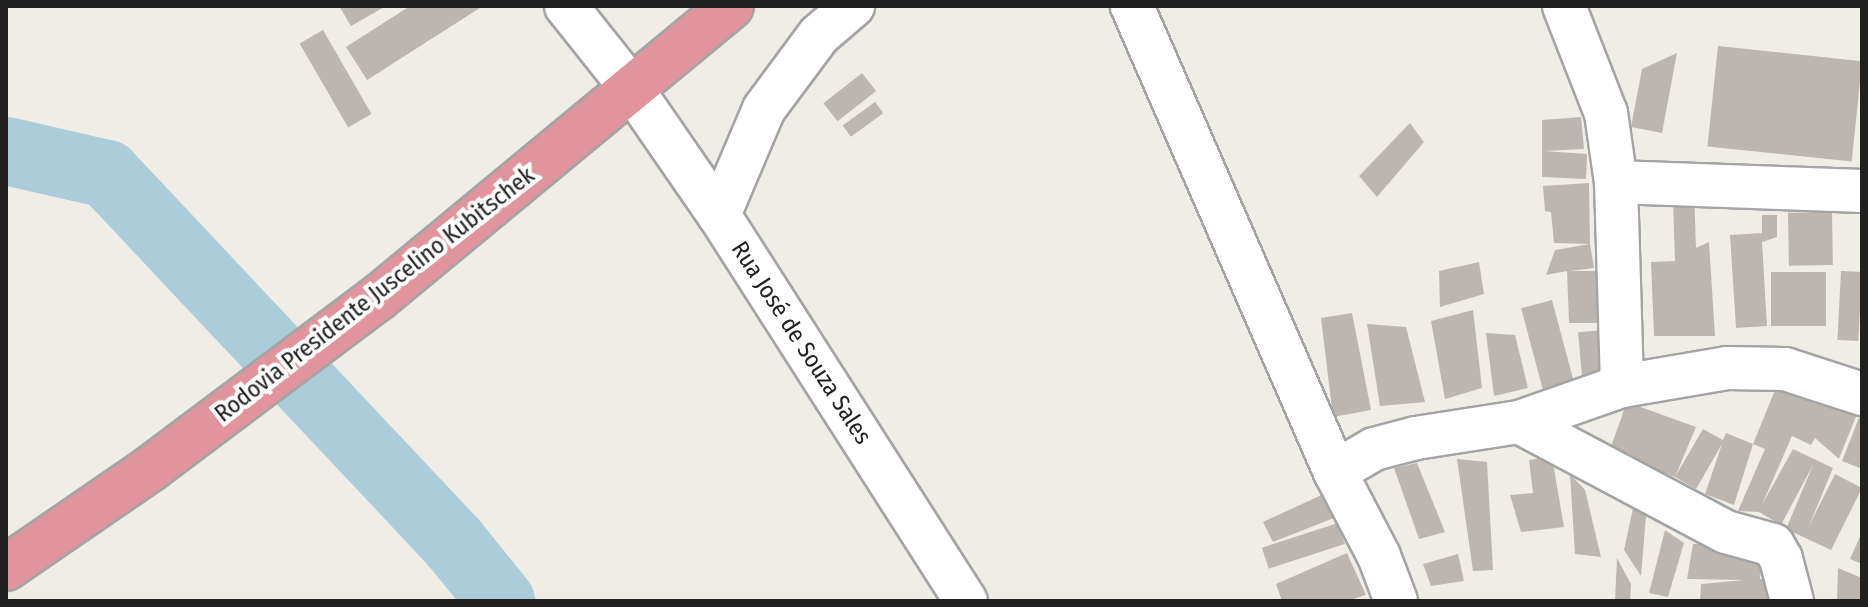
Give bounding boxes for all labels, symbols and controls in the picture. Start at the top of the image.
street label: Rodovia Presidente Juscelino Kubitschek [210,161,540,429]
street label: Rua José de Souza Sales [725,236,877,450]

